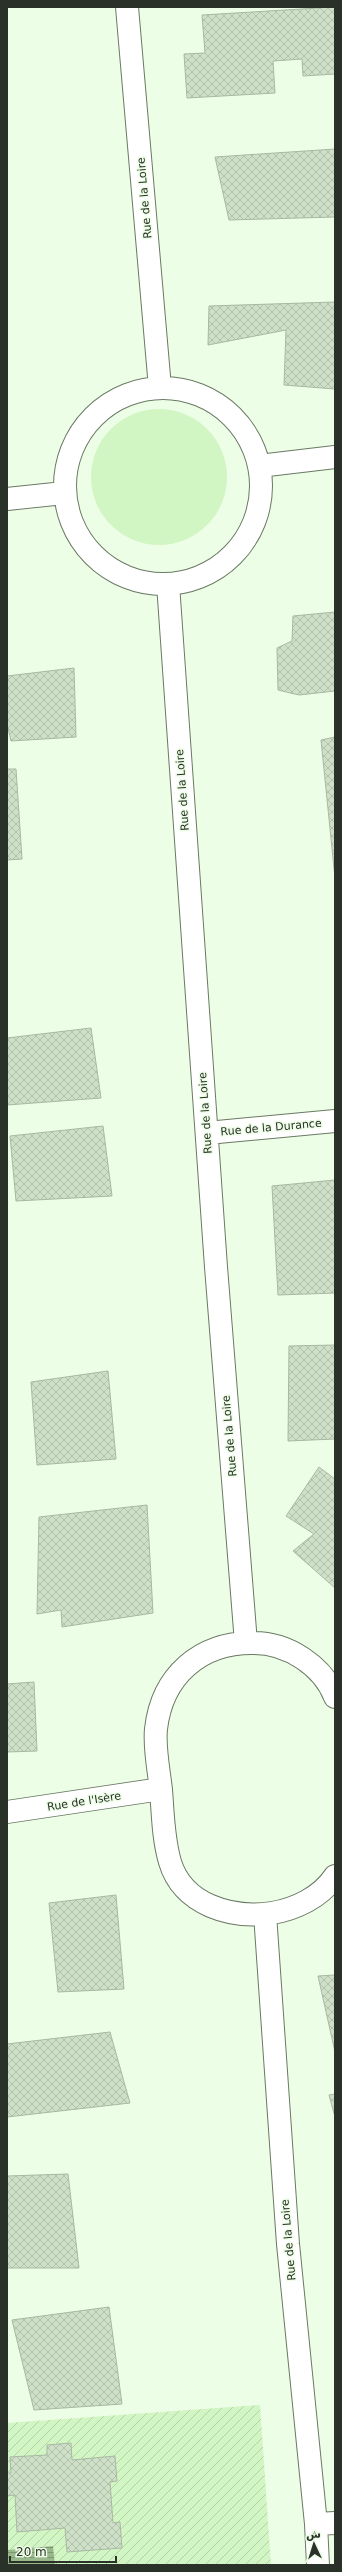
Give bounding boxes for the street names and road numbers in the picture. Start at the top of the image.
street label: Rue de la Loire [134,156,155,239]
street label: Rue de la Loire [173,749,192,831]
street label: Rue de la Loire [196,1072,215,1154]
street label: Rue de la Durance [220,1117,322,1138]
street label: Rue de la Loire [219,1394,240,1477]
street label: Rue de l'Isère [46,1789,122,1814]
street label: Rue de la Loire [278,2198,299,2281]

